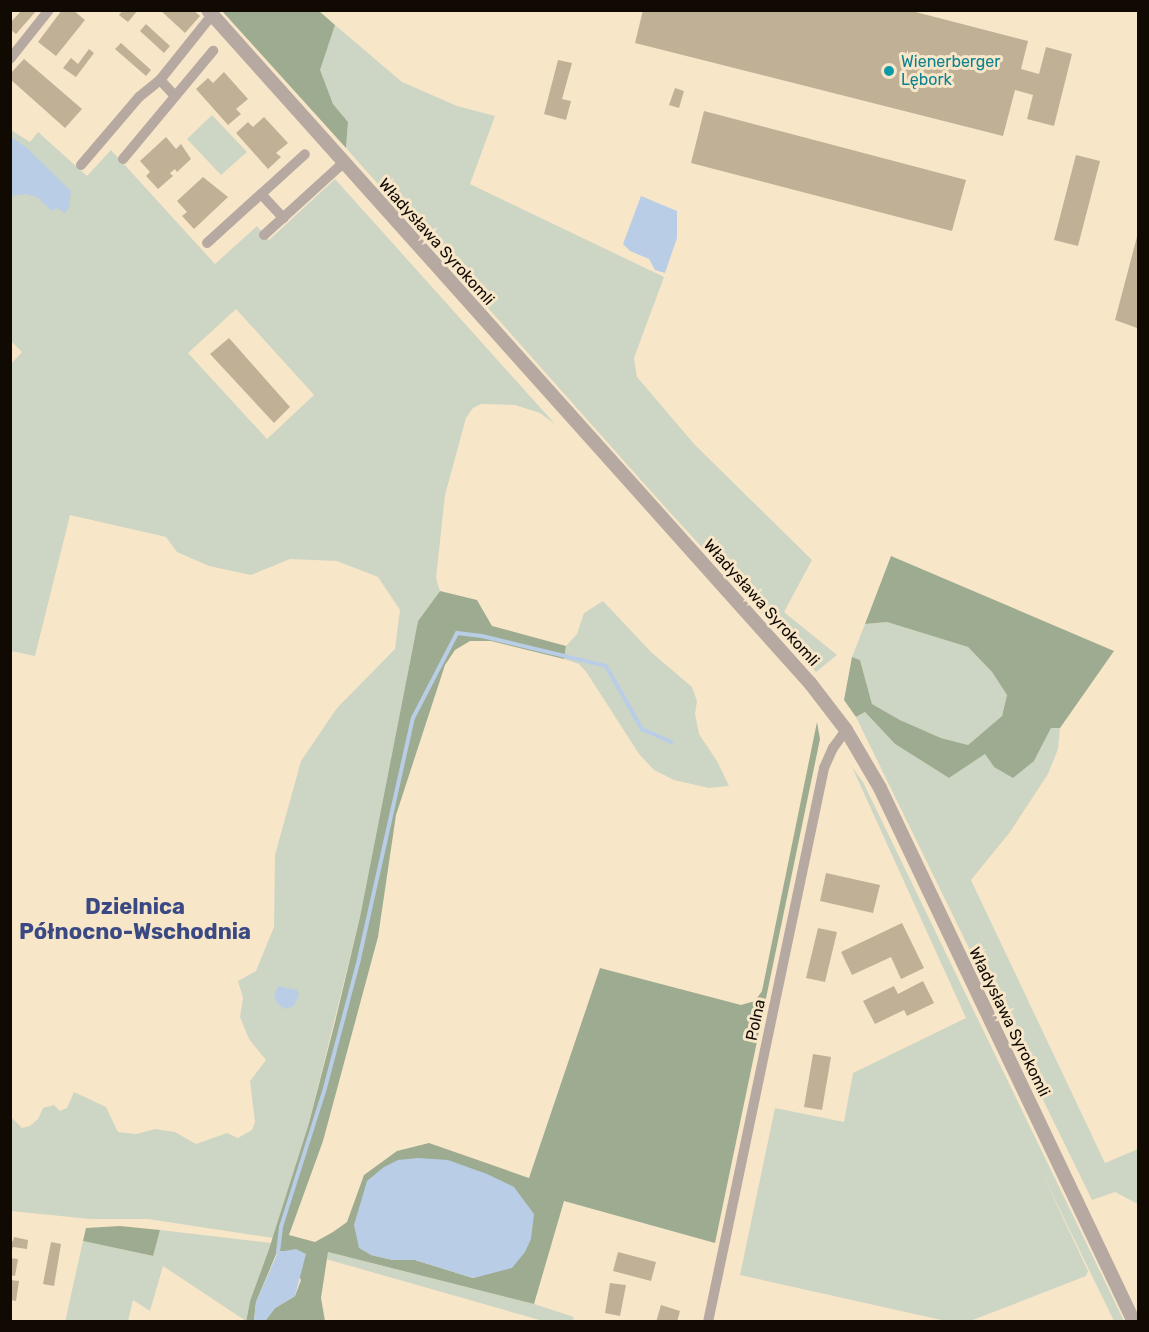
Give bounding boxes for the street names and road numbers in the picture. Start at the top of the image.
street label: Władysława Syrokomli [374,175,498,309]
street label: Władysława Syrokomli [699,536,823,670]
street label: Władysława Syrokomli [964,944,1054,1100]
street label: Polna [742,998,770,1042]

